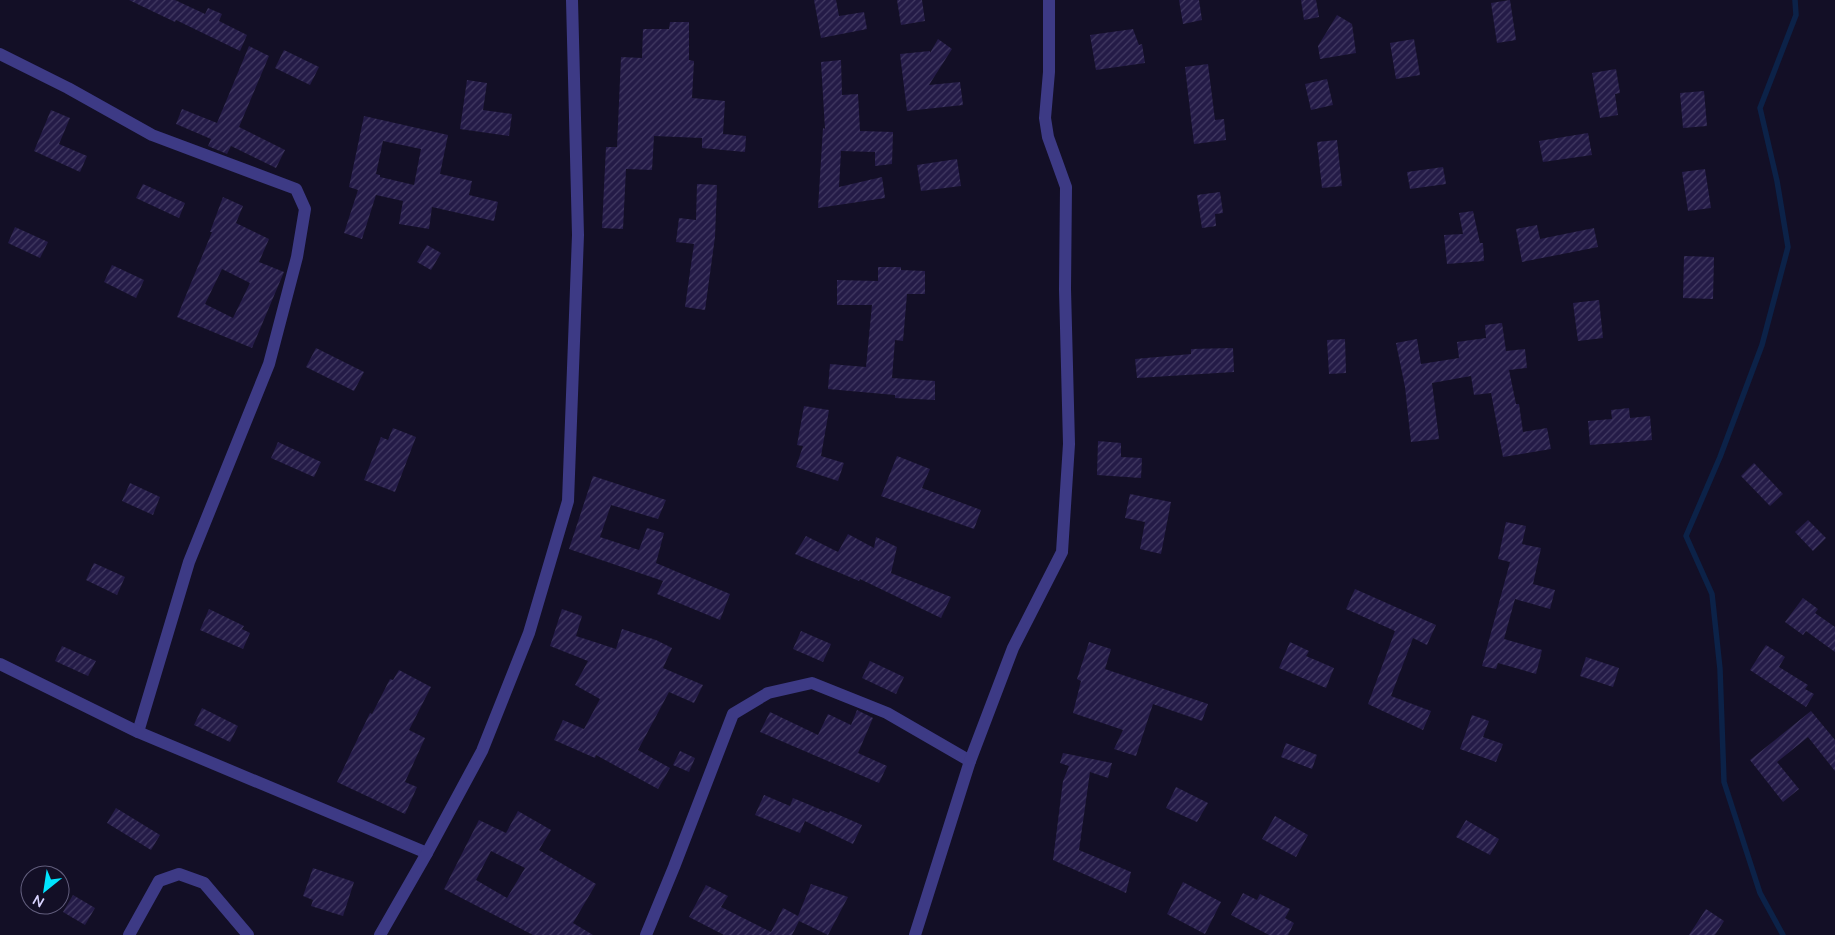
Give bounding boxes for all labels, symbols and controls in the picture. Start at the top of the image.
north arrow [20,865,70,915]
text: N [29,891,48,912]

